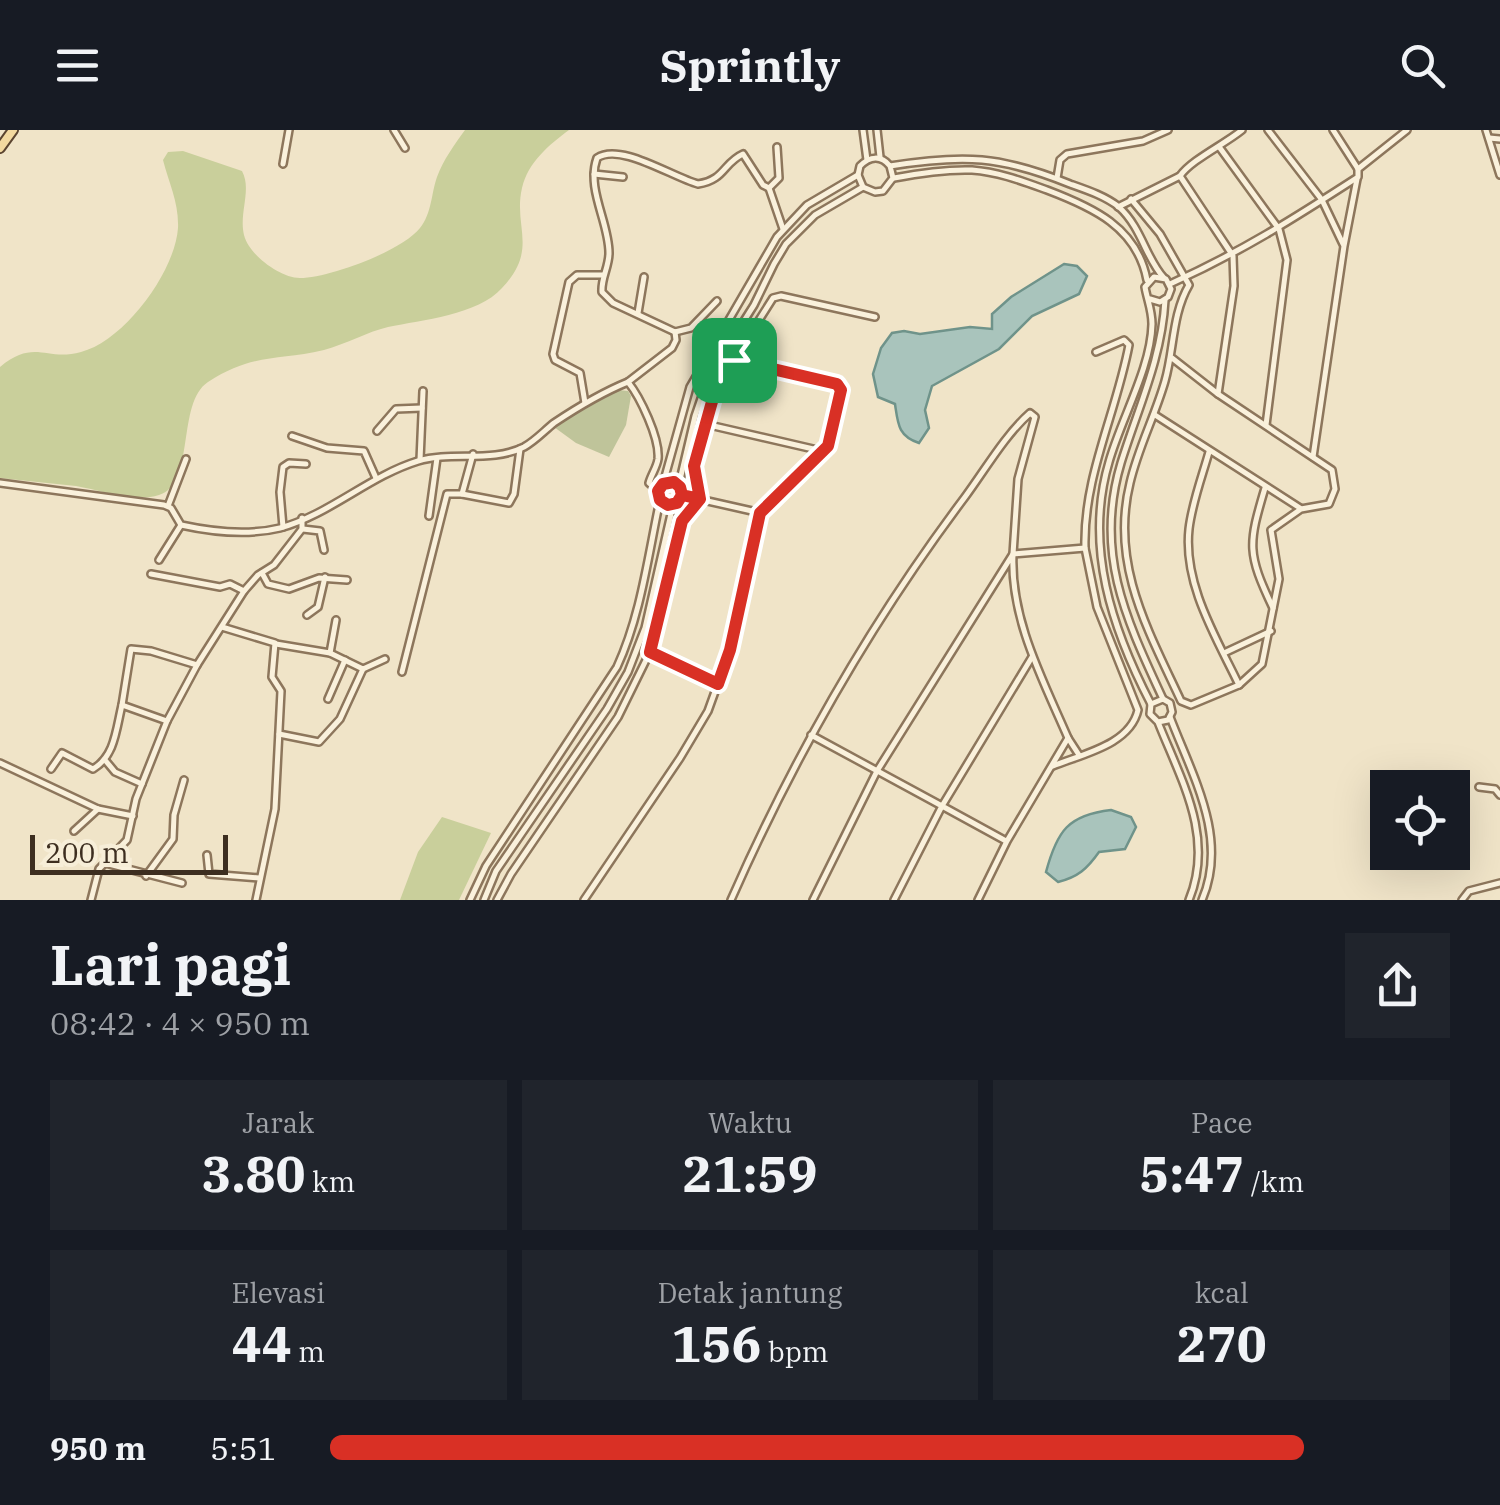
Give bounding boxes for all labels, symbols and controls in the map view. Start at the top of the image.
text: Sprintly [660,36,840,94]
icon: menu [50,38,105,93]
icon: search [1395,38,1450,93]
pin [692,318,777,403]
icon: arrive [707,333,762,388]
map controls [1370,770,1470,870]
button: locate [1370,770,1470,870]
scale bar [30,830,228,874]
text: 200 m [45,834,129,871]
text: Lari pagi [50,929,291,1000]
button: share [1345,933,1450,1038]
text: 08:42 · 4 × 950 m [50,1002,310,1044]
text: Jarak [242,1104,314,1141]
text: Waktu [708,1104,792,1141]
text: Pace [1191,1104,1252,1141]
text: 3.80 [202,1141,306,1206]
text: 21:59 [682,1141,818,1206]
text: 5:47 [1139,1141,1244,1206]
text: km [306,1163,355,1200]
text: /km [1244,1163,1304,1200]
text: Elevasi [231,1274,325,1311]
text: Detak jantung [658,1274,842,1311]
text: kcal [1195,1274,1249,1311]
text: 44 [232,1311,292,1376]
text: 156 [671,1311,761,1376]
text: 270 [1177,1311,1267,1376]
text: m [292,1333,325,1370]
text: bpm [761,1333,829,1370]
text: 950 m [50,1427,146,1469]
text: 5:51 [210,1427,277,1469]

